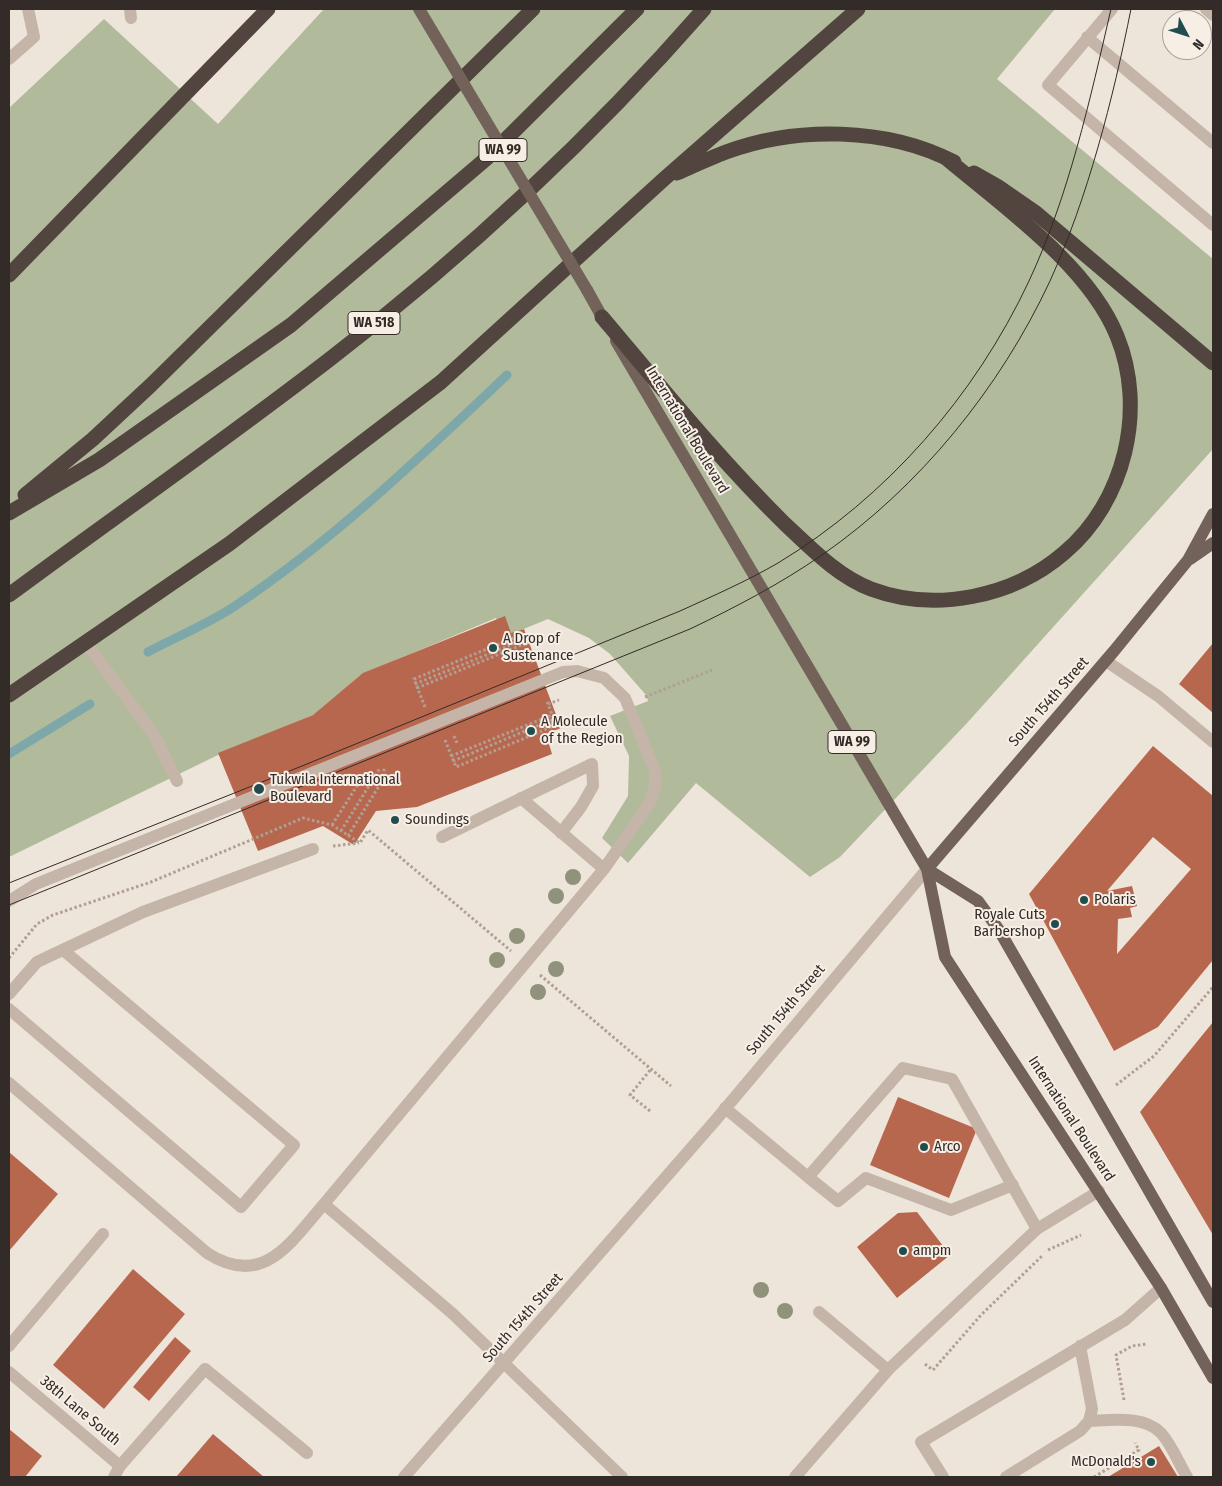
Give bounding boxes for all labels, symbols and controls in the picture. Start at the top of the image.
north arrow [1162,10,1212,60]
text: N [1189,36,1207,53]
road number: WA 99 [479,138,527,162]
road number: WA 518 [348,312,400,334]
street label: International Boulevard [642,363,732,497]
place label: A Drop of Sustenance [503,630,573,665]
marker: A Drop of Sustenance [487,642,499,654]
street label: South 154th Street [1005,654,1093,750]
place label: A Molecule of the Region [541,713,623,748]
marker: A Molecule of the Region [525,725,537,737]
road number: WA 99 [828,730,876,754]
place label: Tukwila International Boulevard [270,771,400,806]
marker: Tukwila International Boulevard [252,782,266,796]
place label: Soundings [405,811,469,829]
marker: Soundings [389,814,401,826]
place label: Polaris [1094,891,1136,909]
marker: Polaris [1078,894,1090,906]
place label: Royale Cuts Barbershop [974,906,1045,941]
marker: Royale Cuts Barbershop [1049,918,1061,930]
street label: South 154th Street [743,961,829,1059]
street label: International Boulevard [1024,1053,1118,1185]
place label: Arco [934,1138,961,1156]
marker: Arco [918,1141,930,1153]
place label: ampm [913,1242,951,1260]
marker: ampm [897,1245,909,1257]
street label: South 154th Street [479,1270,567,1366]
street label: 38th Lane South [36,1372,124,1450]
place label: McDonald's [1071,1453,1141,1471]
marker: McDonald's [1145,1456,1157,1468]

